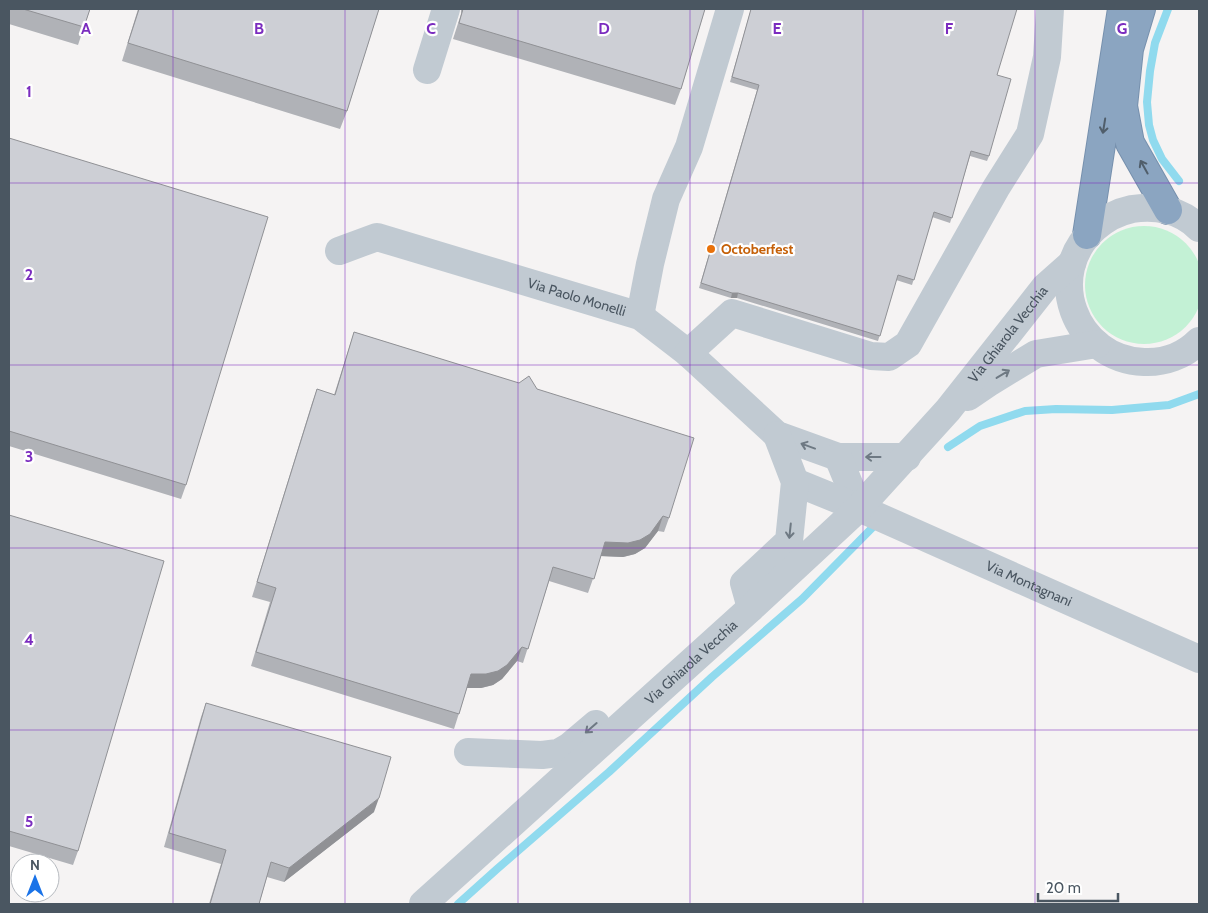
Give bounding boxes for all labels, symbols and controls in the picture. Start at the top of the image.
text: A [81,19,91,38]
text: B [254,19,264,38]
text: C [426,19,436,38]
text: D [598,19,610,38]
text: E [772,19,782,38]
text: F [945,19,954,38]
text: G [1117,19,1127,38]
text: 1 [26,82,32,101]
one-way arrow [1098,118,1108,134]
one-way arrow [1139,160,1149,175]
place label: Octoberfest [721,240,793,258]
marker: Octoberfest [705,243,717,255]
text: 2 [25,265,33,284]
street label: Via Paolo Monelli [525,274,628,320]
street label: Via Ghiarola Vecchia [964,282,1052,386]
one-way arrow [996,368,1010,378]
one-way arrow [800,441,816,450]
text: 3 [25,447,33,466]
one-way arrow [865,452,881,462]
one-way arrow [785,522,795,538]
street label: Via Montagnani [983,556,1075,610]
street label: Via Ghiarola Vecchia [641,616,741,709]
text: 4 [24,630,34,649]
one-way arrow [584,723,597,734]
text: 5 [25,812,33,831]
north arrow [10,853,60,903]
text: N [30,856,40,874]
scale bar [1038,870,1118,902]
text: 20 m [1046,879,1081,897]

